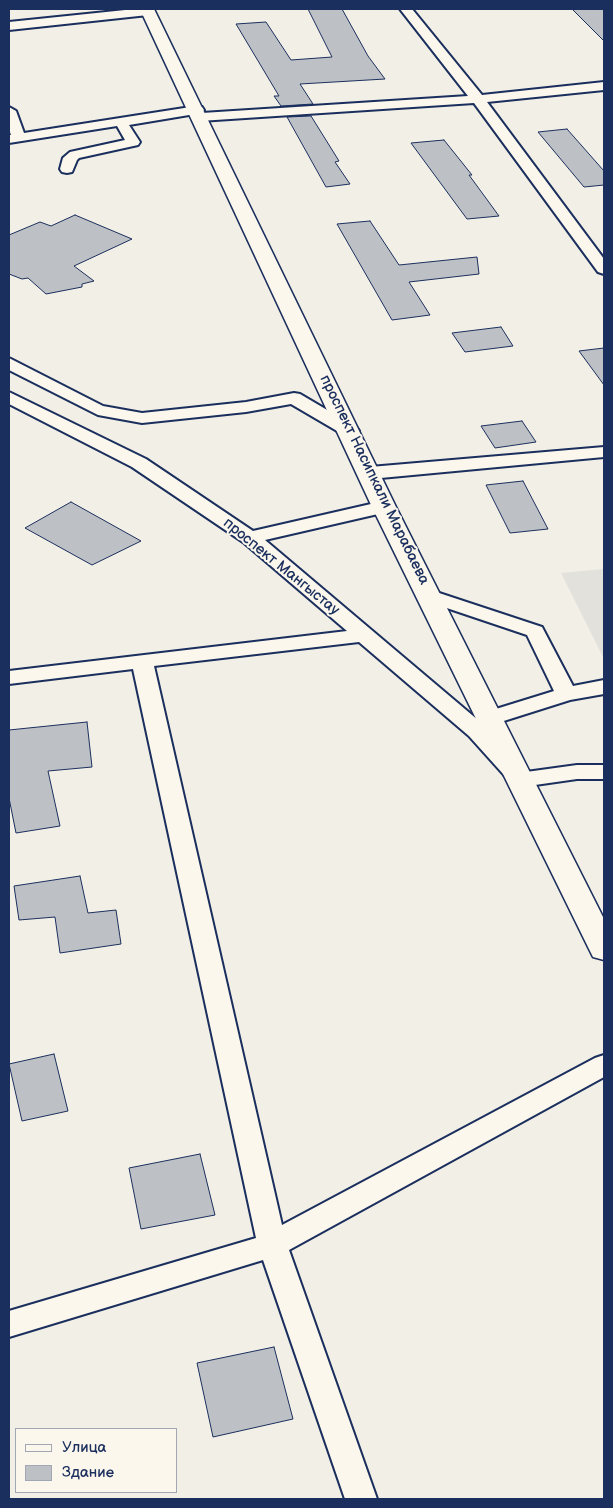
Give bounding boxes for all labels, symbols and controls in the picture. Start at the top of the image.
street label: проспект Насипкали Марабаева [315,372,433,588]
street label: проспект Мангыстау [219,514,343,620]
legend [15,1428,178,1493]
text: Улица [62,1438,106,1457]
text: Здание [62,1463,114,1482]

